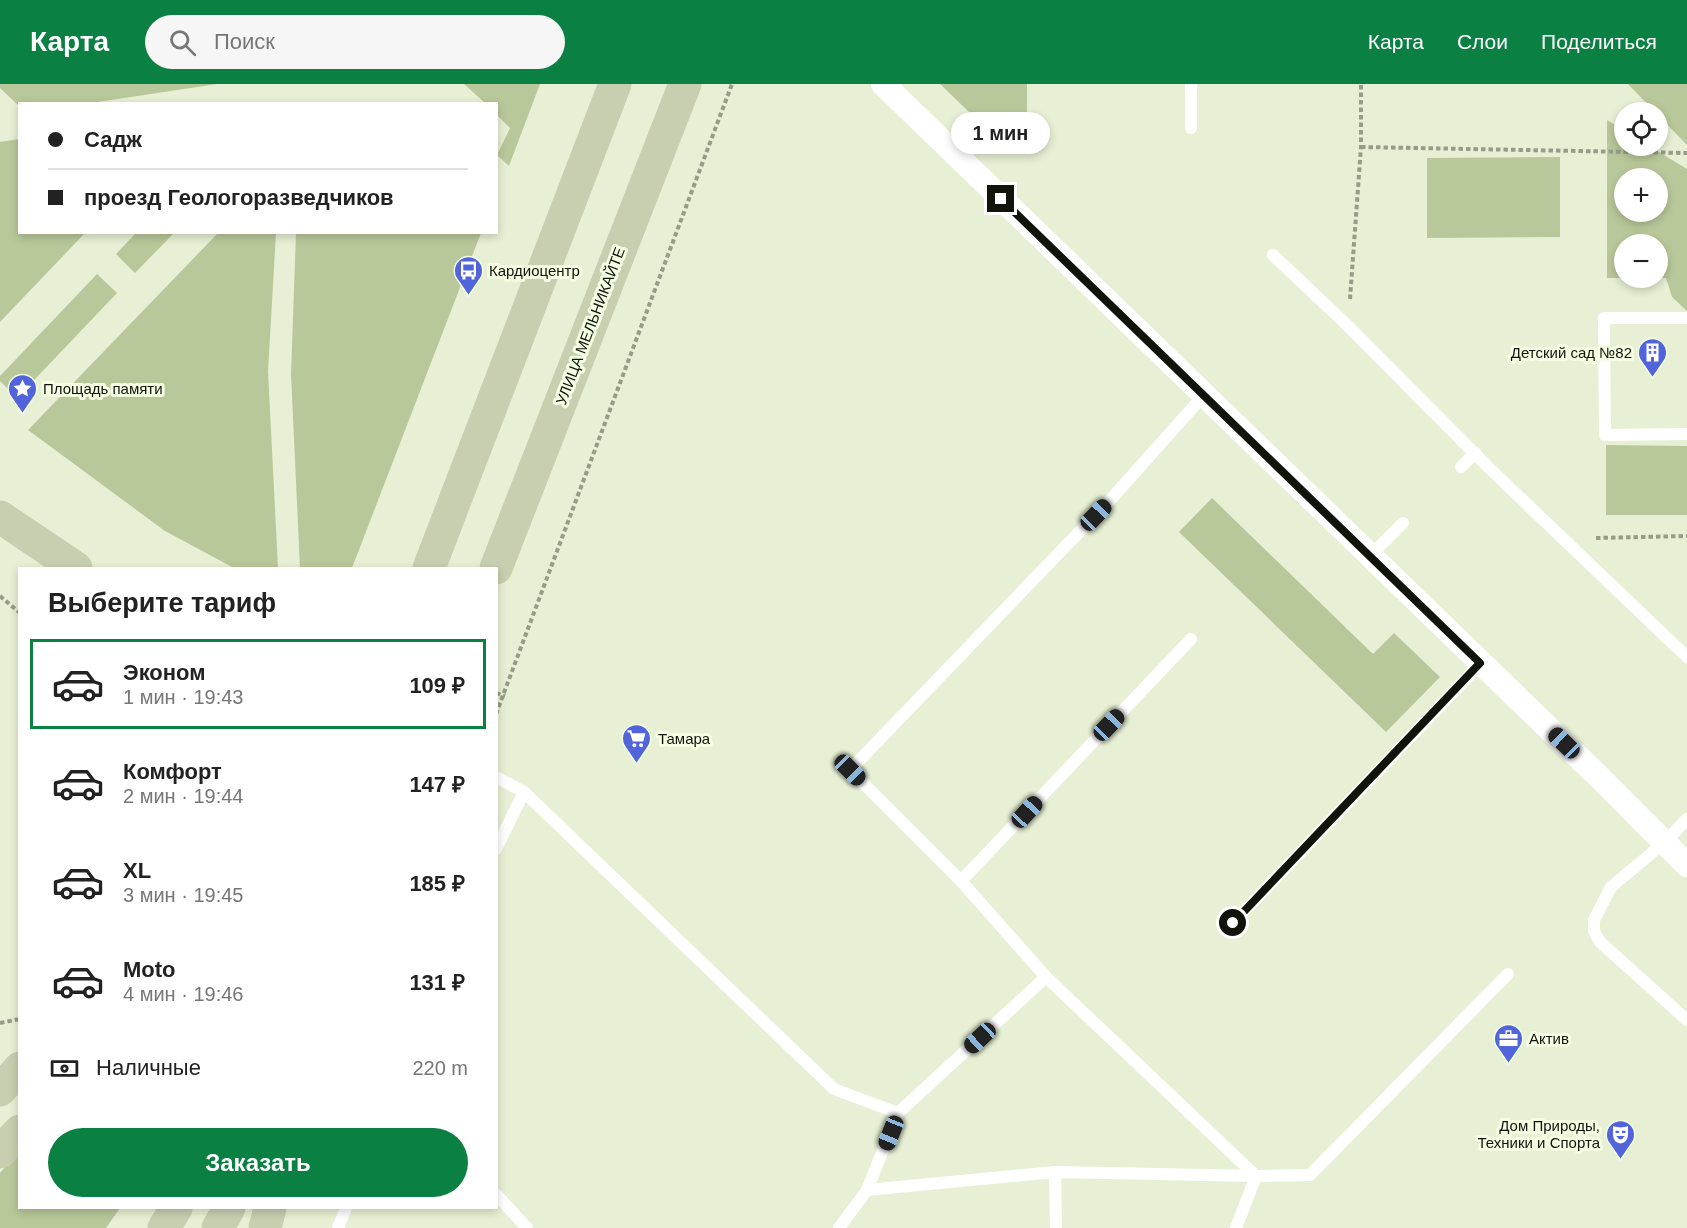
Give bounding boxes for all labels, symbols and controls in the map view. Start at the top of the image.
search box [145,15,565,69]
text: Карта [30,26,109,57]
icon: search [166,26,199,59]
text: Поиск [214,29,275,54]
text: Карта [1368,30,1424,53]
text: Слои [1457,30,1508,53]
text: Поделиться [1541,30,1657,53]
map controls [1614,102,1668,288]
button: locate [1614,102,1668,156]
callout: 1 мин [952,112,1050,154]
text: 1 мин [973,122,1028,144]
text: Садж [84,127,142,152]
button: + [1614,168,1668,222]
text: проезд Геологоразведчиков [84,185,394,210]
route end [987,185,1014,212]
button: − [1614,234,1668,288]
street label: УЛИЦА МЕЛЬНИКАЙТЕ [552,245,628,407]
bus stop icon: Кардиоцентр [452,254,484,296]
place label: Кардиоцентр [489,262,580,279]
building icon: Детский сад №82 [1637,336,1669,378]
place label: Детский сад №82 [1511,344,1632,361]
place icon: Площадь памяти [6,372,38,414]
place label: Площадь памяти [43,380,163,397]
car [1077,496,1115,534]
text: Выберите тариф [48,588,276,618]
icon: car [51,657,105,711]
text: Эконом [123,660,206,685]
text: 109 ₽ [409,673,465,698]
text: 1 мин · 19:43 [123,686,243,708]
car [1090,706,1128,744]
supermarket icon: Тамара [621,722,653,764]
car [1545,724,1583,762]
place label: Тамара [658,730,711,747]
car [831,751,869,789]
icon: car [51,756,105,810]
text: Комфорт [123,759,222,784]
text: 147 ₽ [409,772,465,797]
text: 2 мин · 19:44 [123,785,243,807]
car [1008,793,1046,831]
icon: car [51,855,105,909]
text: XL [123,858,151,883]
text: 185 ₽ [409,871,465,896]
text: 3 мин · 19:45 [123,884,243,906]
route start [1219,909,1246,936]
icon: car [51,954,105,1008]
text: Moto [123,957,176,982]
text: 131 ₽ [409,970,465,995]
text: 4 мин · 19:46 [123,983,243,1005]
car [961,1019,999,1057]
office icon: Актив [1492,1022,1524,1064]
place label: Актив [1529,1030,1569,1047]
icon: cash [48,1052,81,1085]
text: Наличные [96,1055,201,1080]
text: 220 m [412,1057,468,1079]
car [876,1113,906,1153]
place label: Дом Природы, Техники и Спорта [1477,1117,1601,1151]
theatre icon: Дом Природы, Техники и Спорта [1605,1118,1637,1160]
button: Заказать [48,1128,468,1197]

